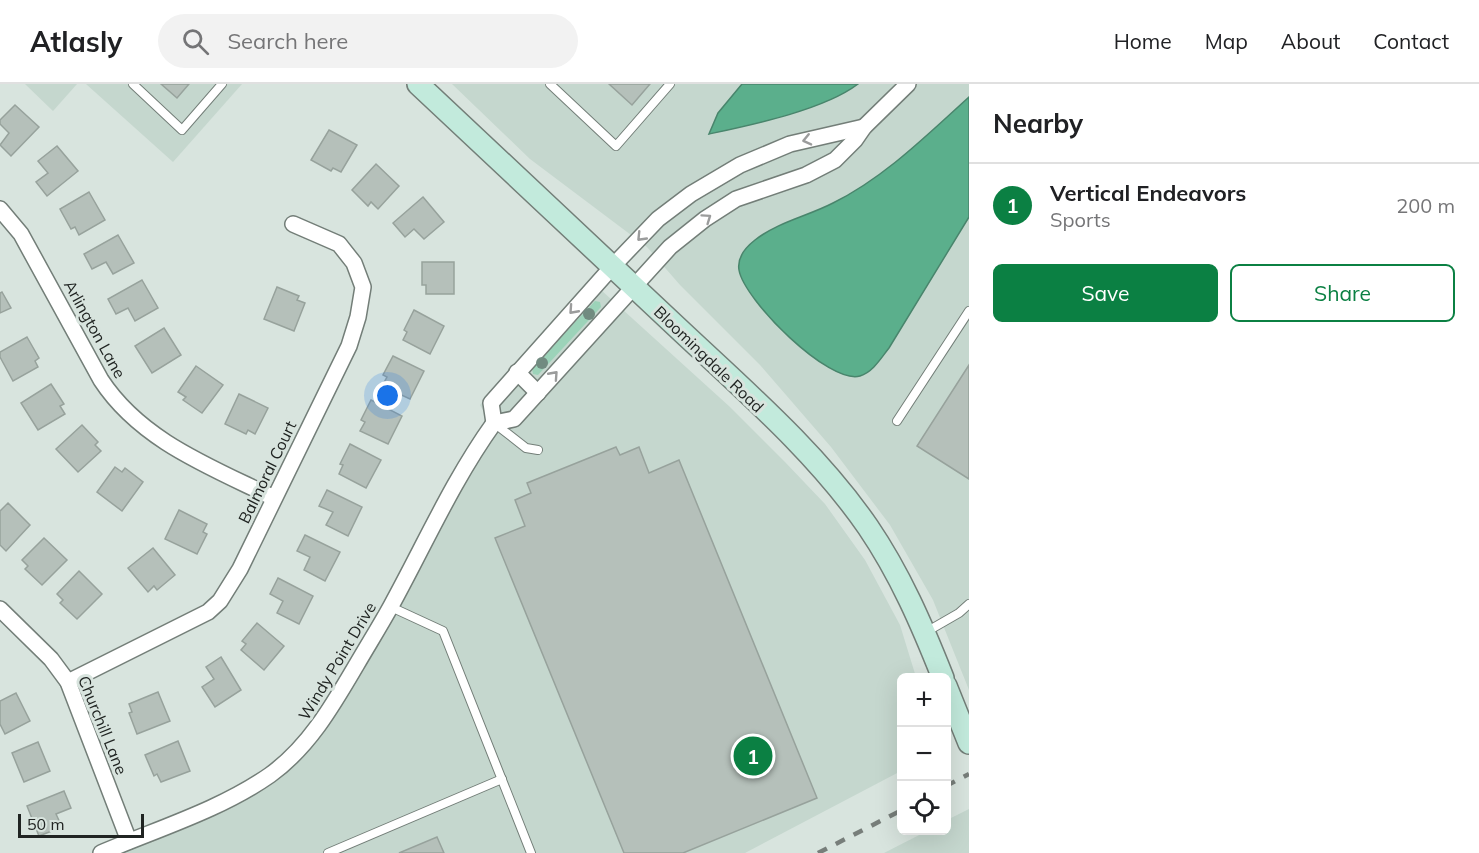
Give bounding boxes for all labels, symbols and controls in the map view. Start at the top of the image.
search box [158,14,578,68]
text: Atlasly [30,24,122,59]
icon: search [179,25,212,58]
text: Search here [227,27,348,55]
text: Home [1114,28,1172,54]
text: Map [1205,28,1248,54]
text: About [1281,28,1340,54]
text: Contact [1373,28,1449,54]
text: Nearby [993,107,1083,140]
one-way arrow [802,133,812,146]
text: Vertical Endeavors [1050,179,1246,207]
text: 1 [1007,193,1019,218]
text: 200 m [1396,193,1455,218]
text: Sports [1050,207,1111,232]
one-way arrow [700,214,711,225]
one-way arrow [637,230,648,240]
button: Save [993,264,1218,322]
button: Share [1230,264,1455,322]
street label: Arlington Lane [60,277,130,381]
street label: Bloomingdale Road [650,301,768,417]
one-way arrow [569,303,580,314]
one-way arrow [547,371,558,382]
your location [373,381,402,410]
street label: Balmoral Court [234,417,301,526]
street label: Windy Point Drive [294,598,380,724]
street label: Churchill Lane [74,673,132,777]
map controls [897,673,951,835]
button: + [897,673,951,727]
button: − [897,727,951,781]
pin: 1 [734,734,772,778]
button: locate [897,781,951,835]
scale bar [18,811,144,838]
text: 50 m [27,814,64,834]

